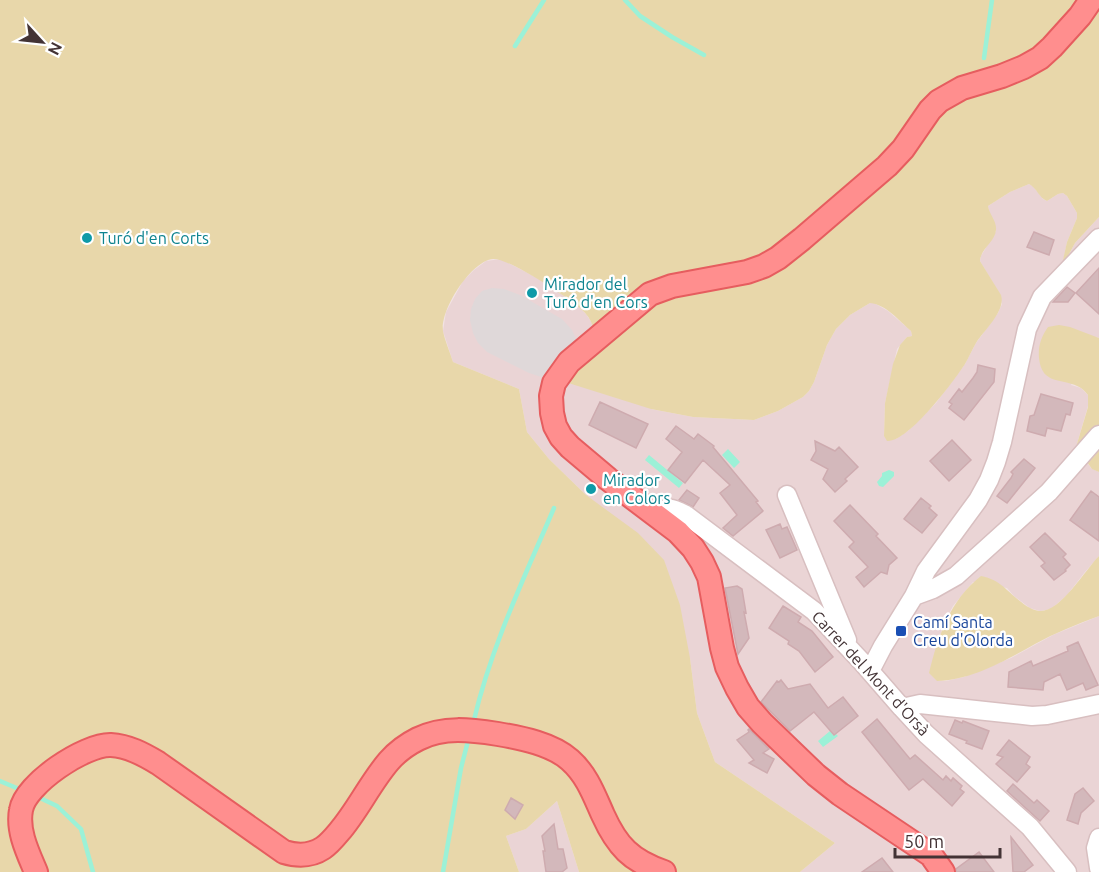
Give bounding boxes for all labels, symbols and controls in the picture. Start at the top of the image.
north arrow [12,12,72,72]
text: N [45,39,66,58]
place label: Turó d'en Corts [99,229,209,247]
marker: Turó d'en Corts [80,231,94,245]
place label: Mirador del Turó d'en Cors [544,275,648,311]
marker: Mirador del Turó d'en Cors [525,286,539,300]
place label: Mirador en Colors [603,471,670,507]
marker: Mirador en Colors [584,482,598,496]
street label: Carrer del Mont d'Orsà [809,607,933,739]
place label: Camí Santa Creu d'Olorda [913,613,1013,649]
marker: Camí Santa Creu d'Olorda [894,624,908,638]
scale bar [895,821,1000,859]
text: 50 m [904,831,944,851]

